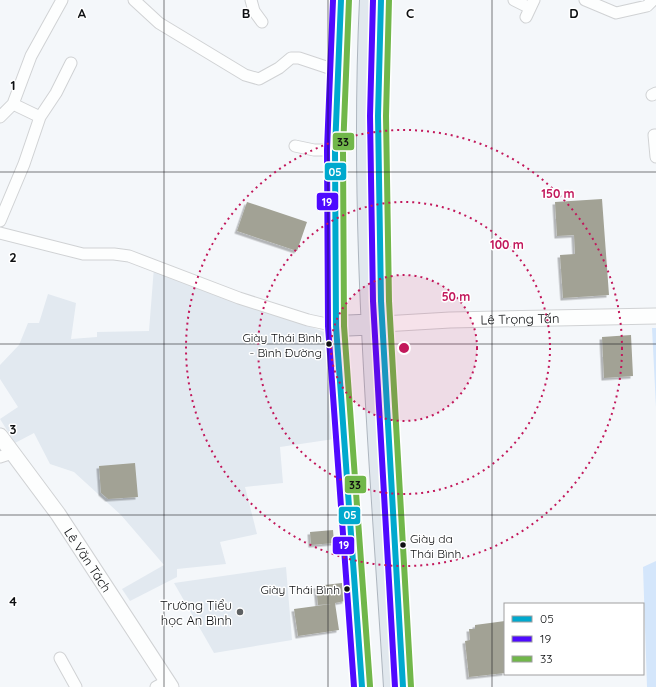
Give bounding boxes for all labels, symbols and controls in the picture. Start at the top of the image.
text: A [78,5,87,21]
text: B [242,5,250,21]
text: C [406,5,414,21]
text: D [569,5,579,21]
text: 1 [10,77,16,93]
line badge: 33 [332,132,355,151]
text: 33 [337,135,349,149]
line badge: 05 [324,162,347,181]
text: 05 [328,165,342,179]
text: 150 m [541,186,575,201]
line badge: 19 [316,192,339,211]
text: 19 [322,195,332,209]
text: 100 m [490,237,524,252]
text: 2 [9,249,17,265]
text: 50 m [442,289,470,304]
street label: Lê Trọng Tấn [480,310,559,327]
place label: Giày Thái Bình - Bình Đường [242,330,322,360]
marker: Giày Thái Bình - Bình Đường [324,339,334,349]
centre of rings [397,341,411,355]
text: 3 [10,421,17,437]
line badge: 33 [344,475,367,494]
text: 33 [349,478,361,492]
line badge: 05 [338,506,361,525]
text: 05 [343,508,357,522]
street label: Lê Văn Tách [61,525,115,595]
place label: Giày da Thái Bình [410,531,461,561]
line badge: 19 [332,536,355,555]
text: 19 [339,538,349,552]
marker: Giày da Thái Bình [398,540,408,550]
place label: Giày Thái Bình [260,582,340,597]
marker: Giày Thái Bình [342,584,352,594]
text: 4 [9,593,17,609]
place label: Trường Tiểu học An Bình [160,597,232,628]
legend [504,603,644,675]
marker: Trường Tiểu học An Bình [235,607,245,617]
text: 05 [540,611,554,626]
text: 19 [540,631,551,646]
text: 33 [540,651,553,666]

